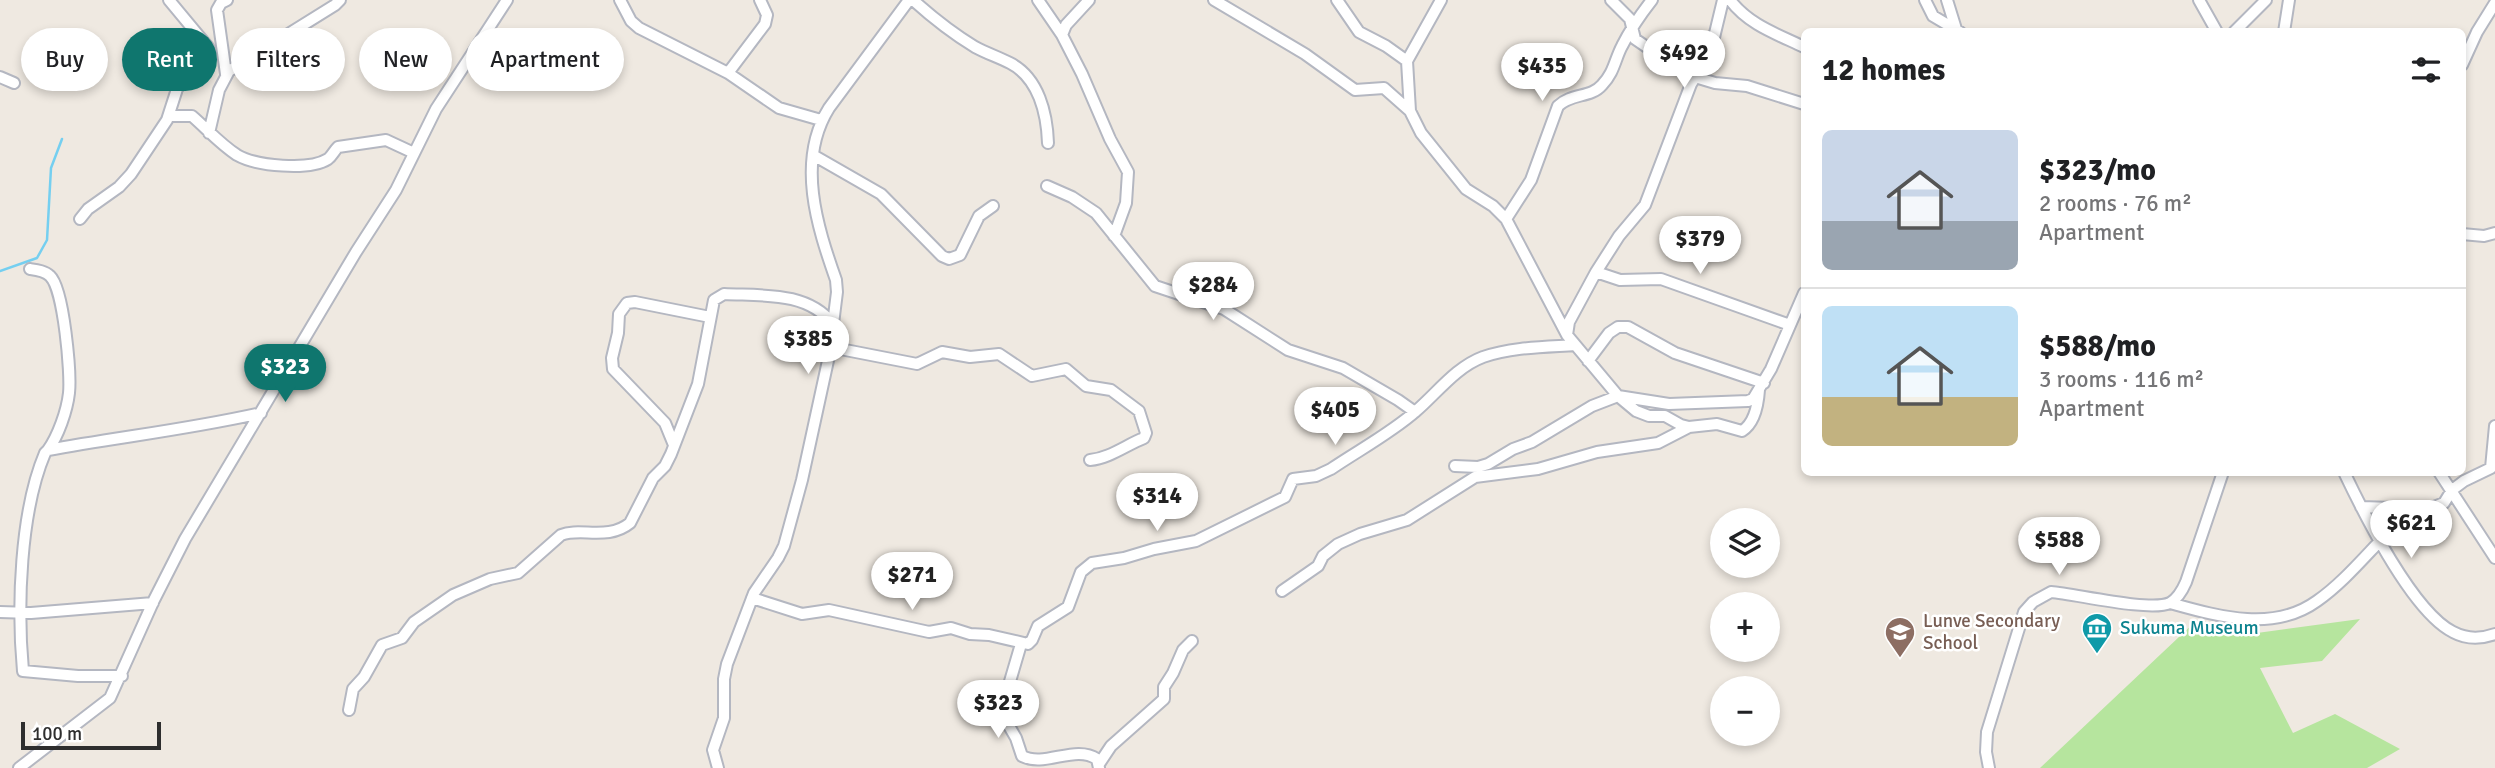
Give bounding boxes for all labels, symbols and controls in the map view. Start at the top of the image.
chip: Buy [21,28,108,91]
chip: Rent [122,28,217,91]
chip: Filters [231,28,345,91]
chip: New [359,28,452,91]
chip: Apartment [466,28,624,91]
pin: $492 [1643,31,1725,90]
text: $492 [1659,38,1709,67]
pin: $435 [1501,43,1583,103]
text: $435 [1517,51,1567,80]
icon: filters [2407,51,2445,89]
text: 12 homes [1822,52,1945,89]
text: $323/mo [2039,152,2156,189]
icon: home [1878,158,1962,242]
text: 2 rooms · 76 m² [2039,189,2192,218]
pin: $379 [1659,216,1741,276]
text: Apartment [2039,218,2144,247]
text: $379 [1675,224,1725,253]
pin: $284 [1172,262,1254,322]
text: $284 [1188,270,1238,299]
pin: $385 [767,316,849,376]
text: $385 [783,324,833,353]
text: $588/mo [2039,328,2156,365]
icon: home [1878,334,1962,418]
pin: $323 [244,344,326,404]
text: $323 [260,352,310,381]
text: 3 rooms · 116 m² [2039,365,2204,394]
pin: $405 [1294,388,1376,447]
text: Apartment [2039,394,2144,423]
text: $405 [1310,395,1360,424]
pin: $314 [1116,474,1198,533]
text: $314 [1132,481,1182,510]
pin: $621 [2370,500,2452,560]
map controls [1710,508,1780,746]
button: layers [1710,508,1780,578]
text: $621 [2386,508,2436,537]
pin: $588 [2018,518,2100,577]
text: $588 [2034,525,2084,554]
pin: $271 [871,552,953,612]
text: $271 [887,560,937,589]
button: + [1710,592,1780,662]
place label: Lunve Secondary School [1923,609,2060,655]
museum icon: Sukuma Museum [2080,611,2114,655]
school or university icon: Lunve Secondary School [1883,615,1917,659]
place label: Sukuma Museum [2120,616,2259,640]
button: − [1710,676,1780,746]
pin: $323 [957,680,1039,740]
text: $323 [973,688,1023,717]
scale bar [21,719,161,751]
text: 100 m [32,722,82,746]

